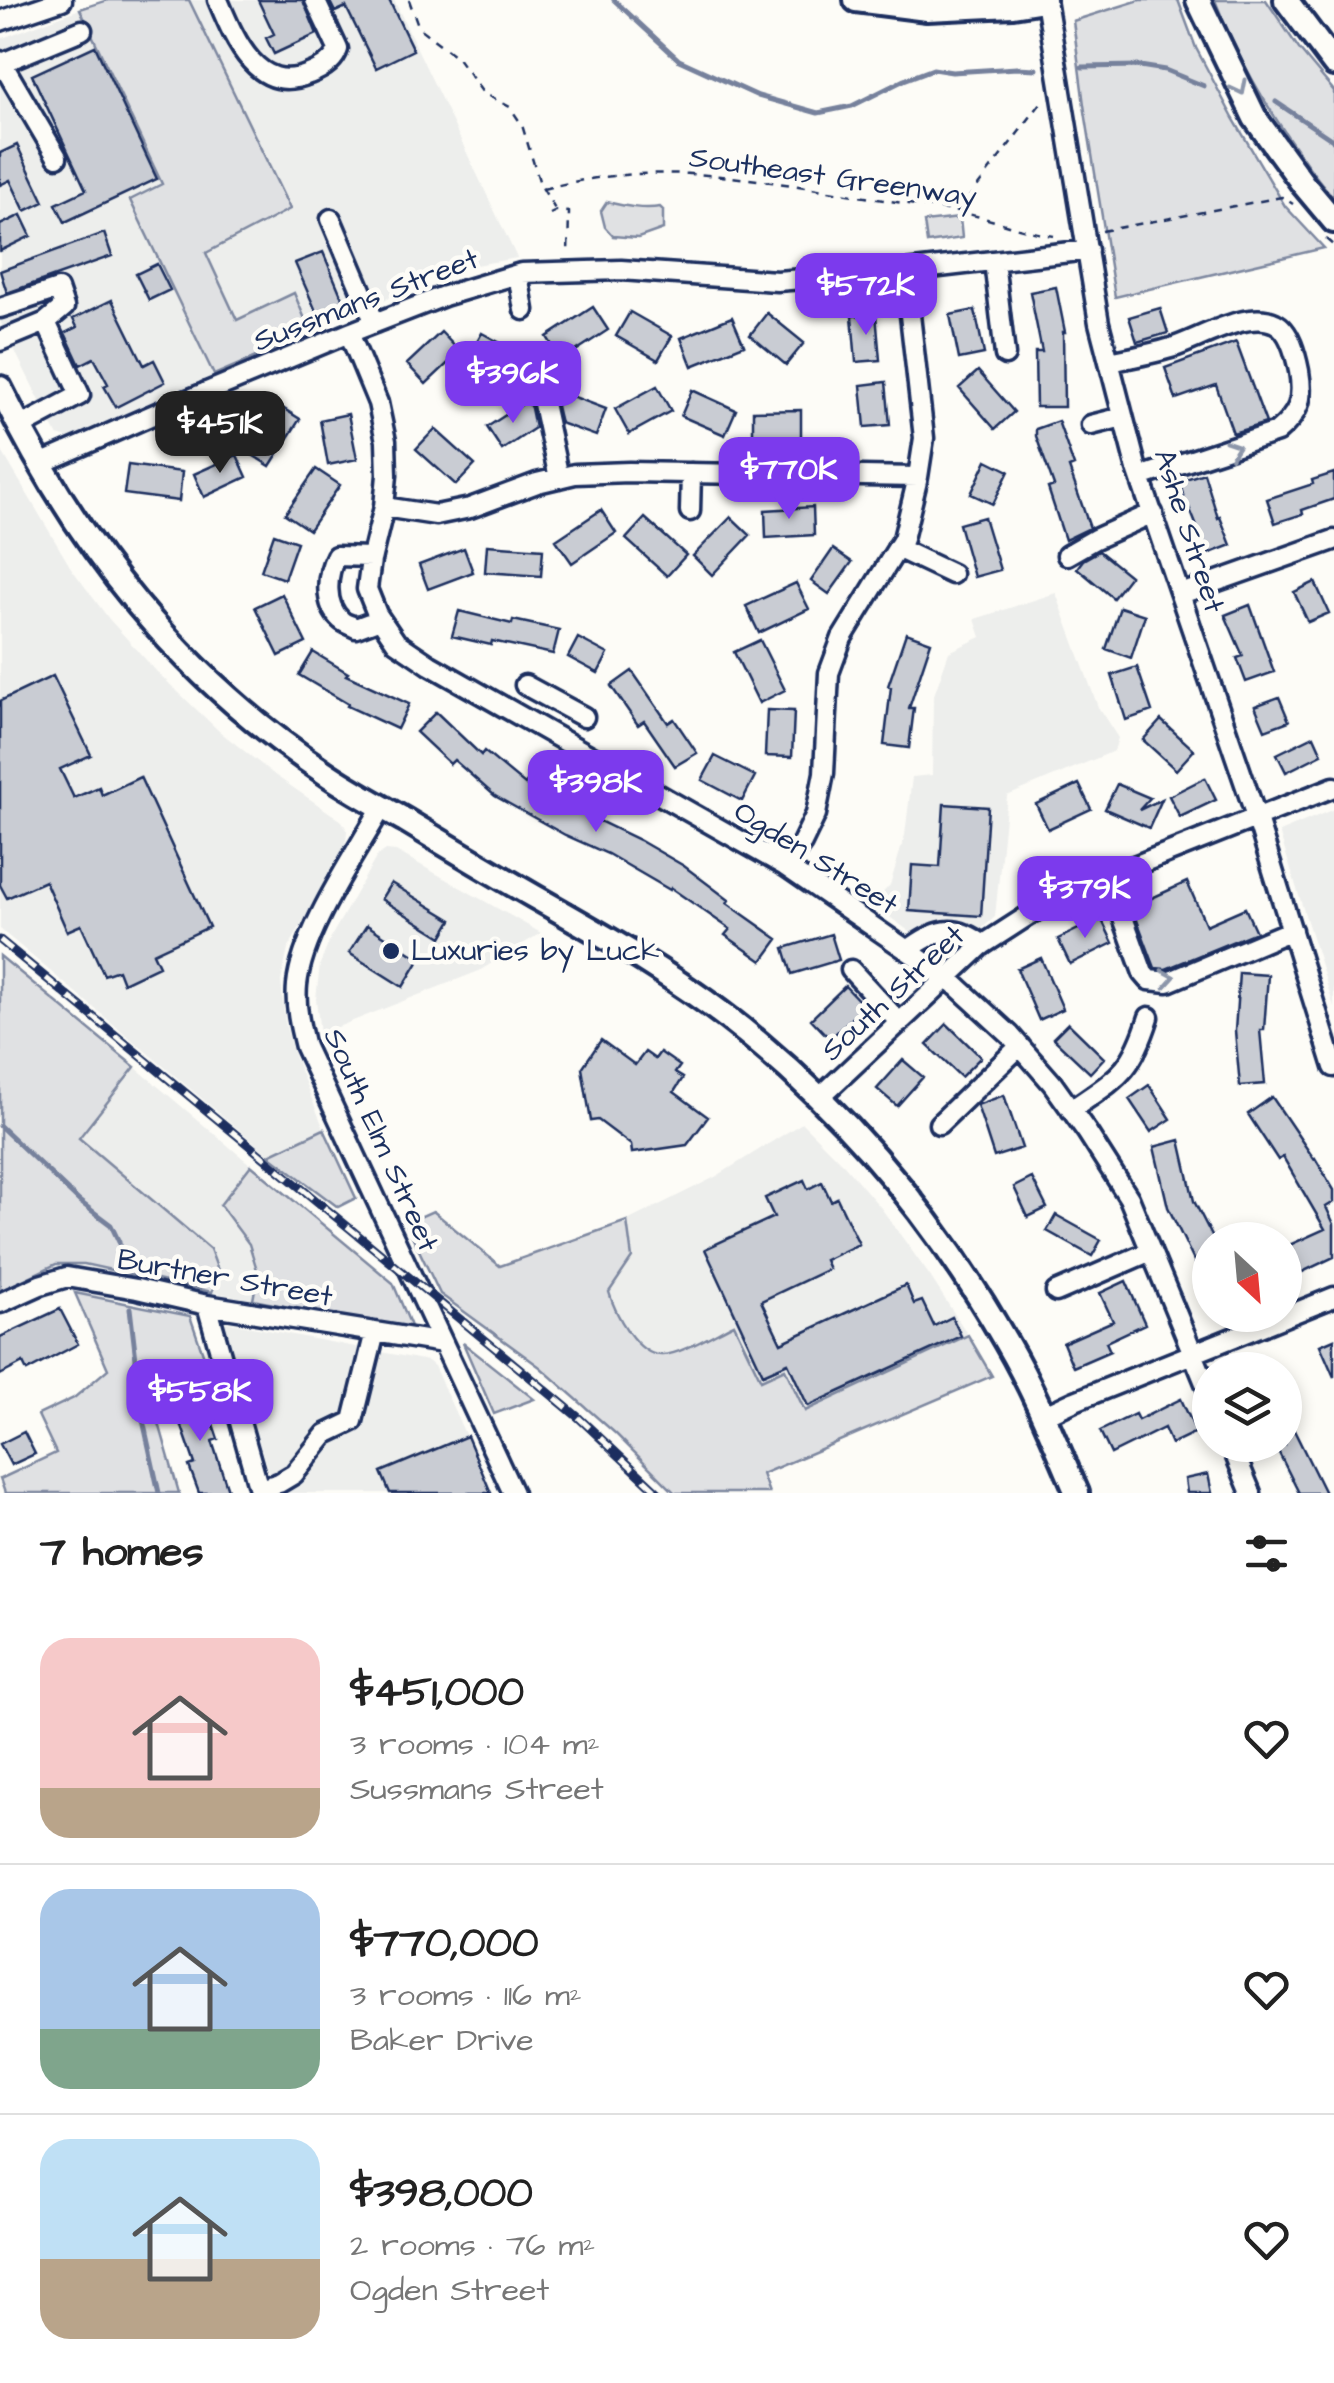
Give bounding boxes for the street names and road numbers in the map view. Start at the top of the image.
street label: Southeast Greenway [686,136,979,219]
street label: Sussmans Street [247,238,485,362]
street label: Ashe Street [1143,444,1235,618]
street label: Ogden Street [725,791,906,926]
street label: South Street [812,915,974,1071]
street label: South Elm Street [313,1021,449,1259]
street label: Burtner Street [114,1238,336,1318]

